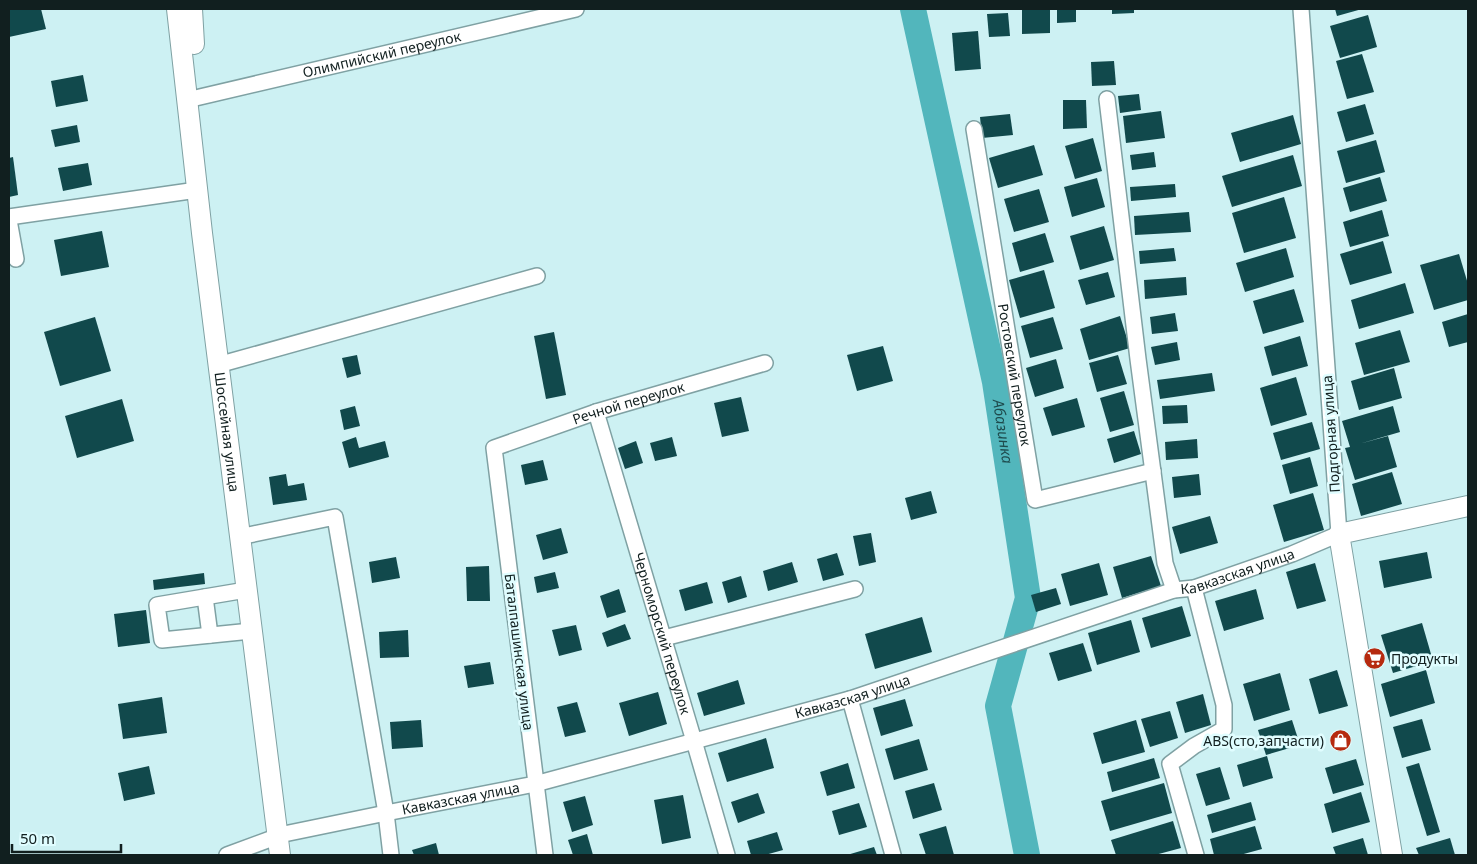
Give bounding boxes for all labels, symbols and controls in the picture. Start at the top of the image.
street label: Олимпийский переулок [301,26,463,82]
street label: Ростовский переулок [994,302,1036,448]
street label: Шоссейная улица [211,371,244,493]
street label: Подгорная улица [1317,375,1344,493]
street label: Речной переулок [570,377,687,429]
water label: Абазинка [989,397,1018,465]
street label: Кавказская улица [1179,544,1297,598]
street label: Черноморский переулок [629,550,696,717]
street label: Баталпашинская улица [500,572,539,732]
supermarket icon: Продукты [1363,647,1387,671]
place label: Продукты [1391,649,1458,668]
street label: Кавказская улица [793,670,912,722]
shop icon: ABS(сто,запчасти) [1328,729,1352,753]
place label: ABS(сто,запчасти) [1203,731,1324,750]
street label: Кавказская улица [400,777,521,819]
scale bar [12,822,121,854]
text: 50 m [20,828,55,848]

